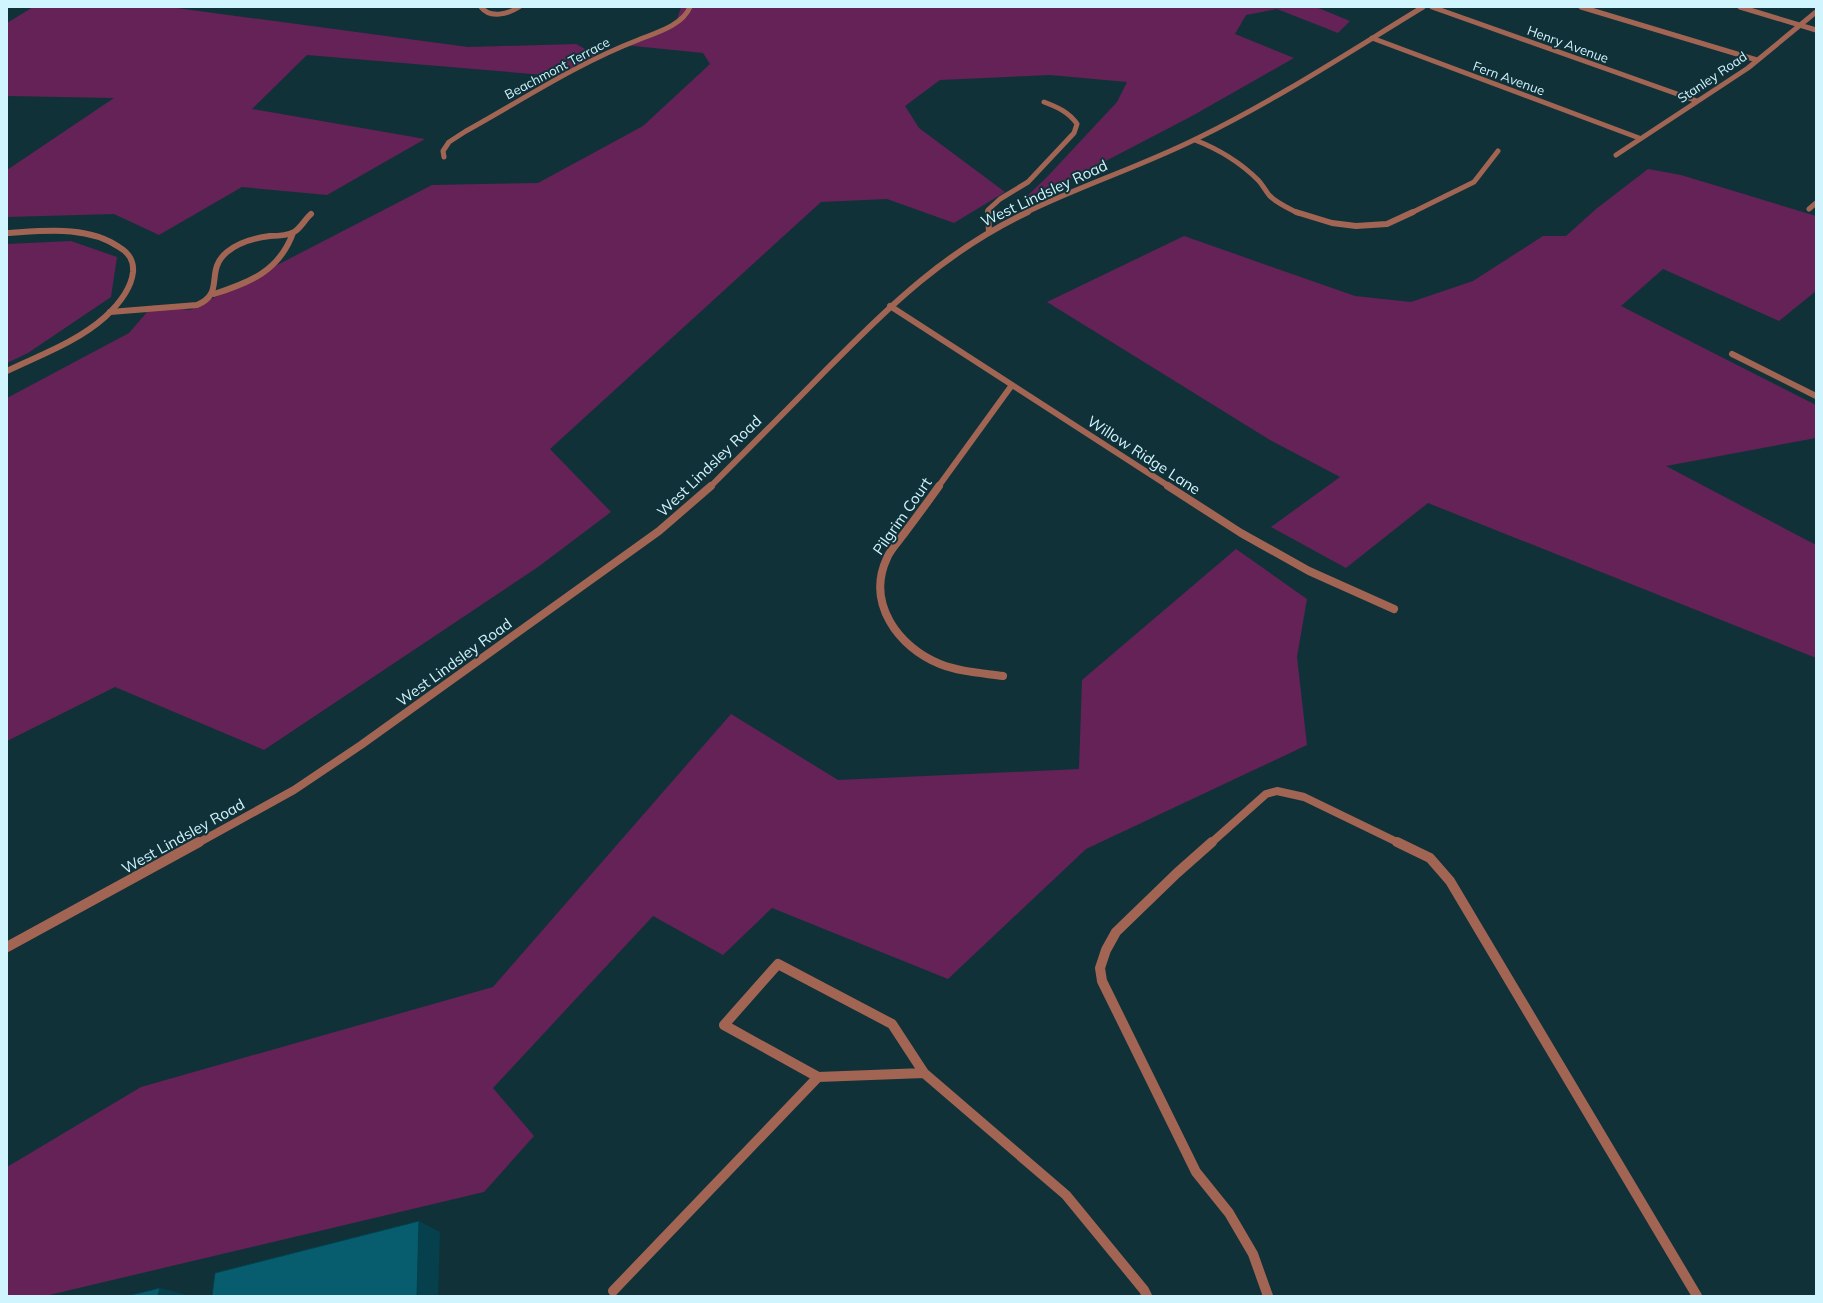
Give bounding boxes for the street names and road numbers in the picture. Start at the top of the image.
street label: Henry Avenue [1525,22,1611,66]
street label: Beachmont Terrace [502,34,612,102]
street label: Stanley Road [1674,48,1750,106]
street label: Fern Avenue [1471,58,1547,98]
street label: West Lindsley Road [978,155,1110,231]
street label: West Lindsley Road [653,411,765,521]
street label: Willow Ridge Lane [1084,411,1204,499]
street label: Pilgrim Court [868,474,936,558]
street label: West Lindsley Road [393,614,515,710]
street label: West Lindsley Road [118,794,248,878]

